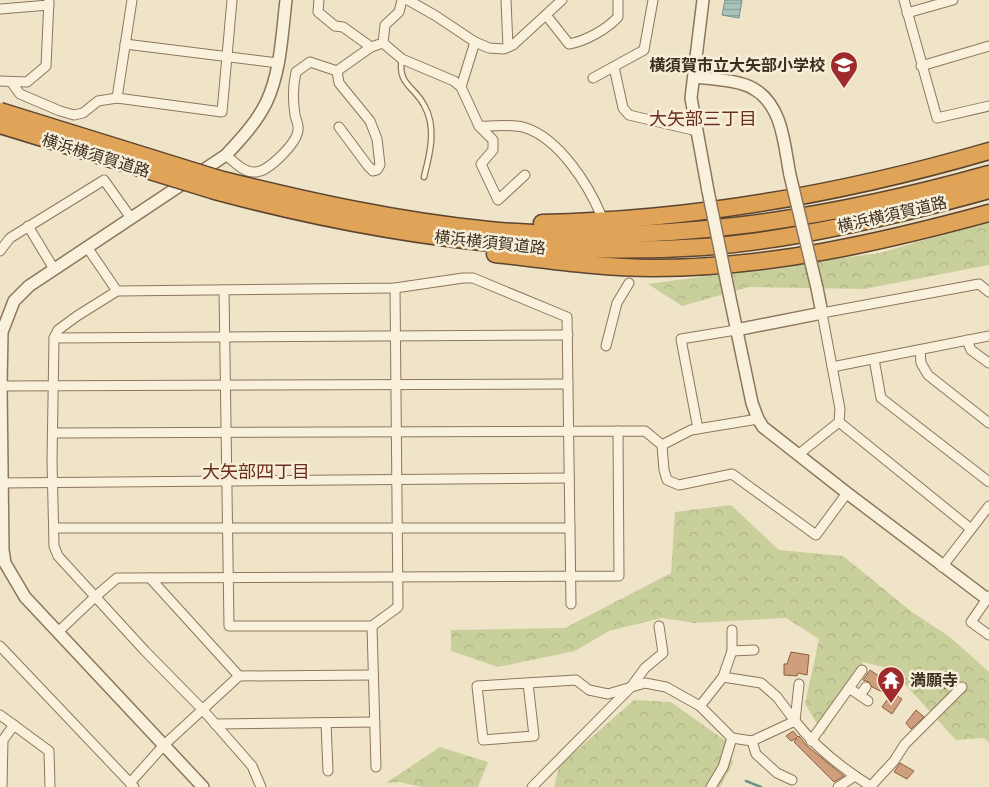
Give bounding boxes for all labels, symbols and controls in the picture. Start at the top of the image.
school or university icon: 横須賀市立大矢部小学校 [829,50,859,89]
place label: 横須賀市立大矢部小学校 [649,52,825,76]
district label: 大矢部三丁目 [649,104,757,131]
street label: 横浜横須賀道路 [39,126,153,182]
street label: 横浜横須賀道路 [835,189,949,237]
street label: 横浜横須賀道路 [433,223,547,259]
district label: 大矢部四丁目 [202,457,310,484]
temple icon: 満願寺 [876,665,906,704]
place label: 満願寺 [910,667,958,691]

